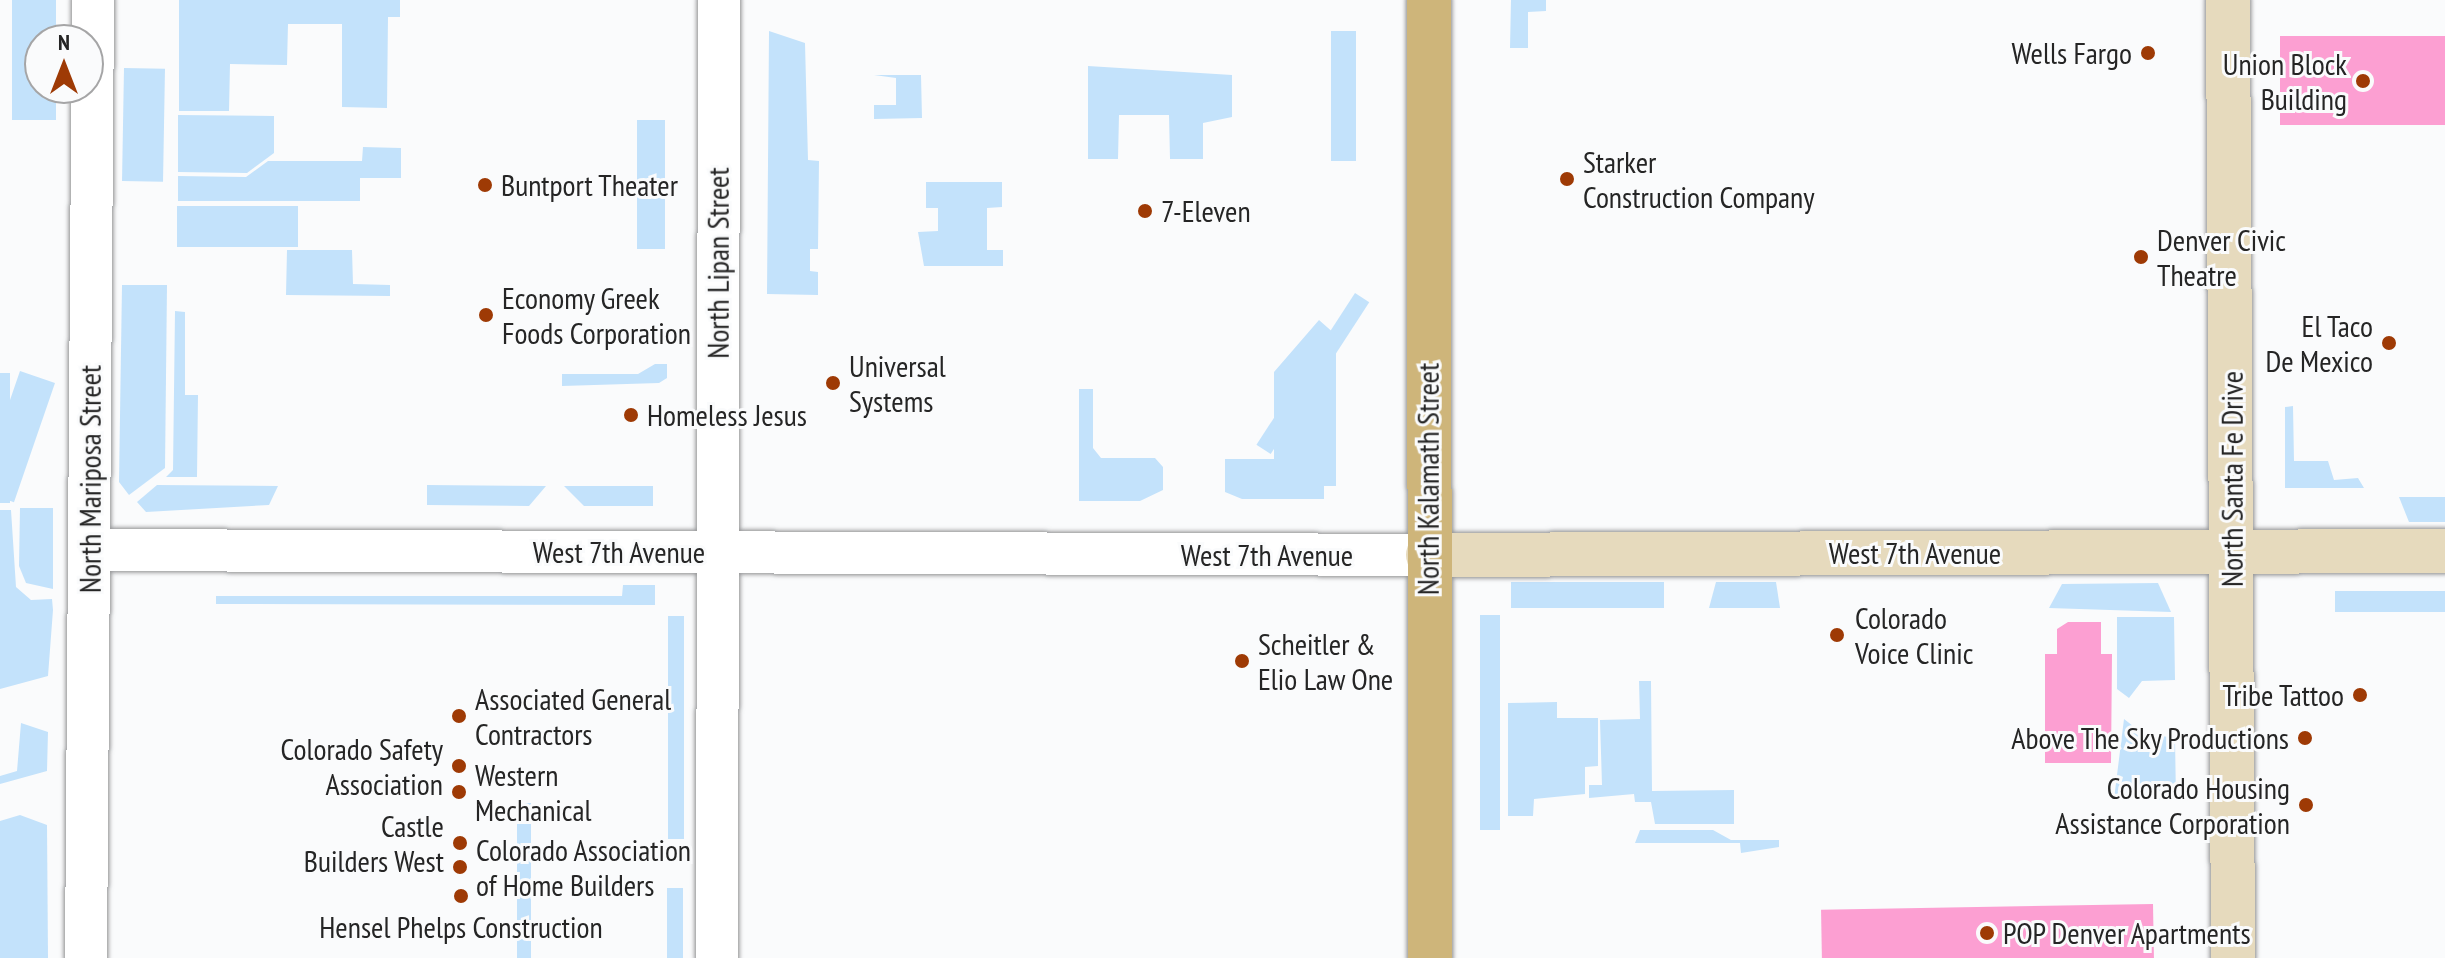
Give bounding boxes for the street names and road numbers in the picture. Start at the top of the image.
street label: North Lipan Street [700,167,736,359]
street label: North Kalamath Street [1410,363,1446,595]
street label: North Mariposa Street [72,365,108,593]
street label: North Santa Fe Drive [2214,371,2250,587]
street label: West 7th Avenue [532,534,706,570]
street label: West 7th Avenue [1828,535,2002,571]
street label: West 7th Avenue [1180,537,1354,573]

